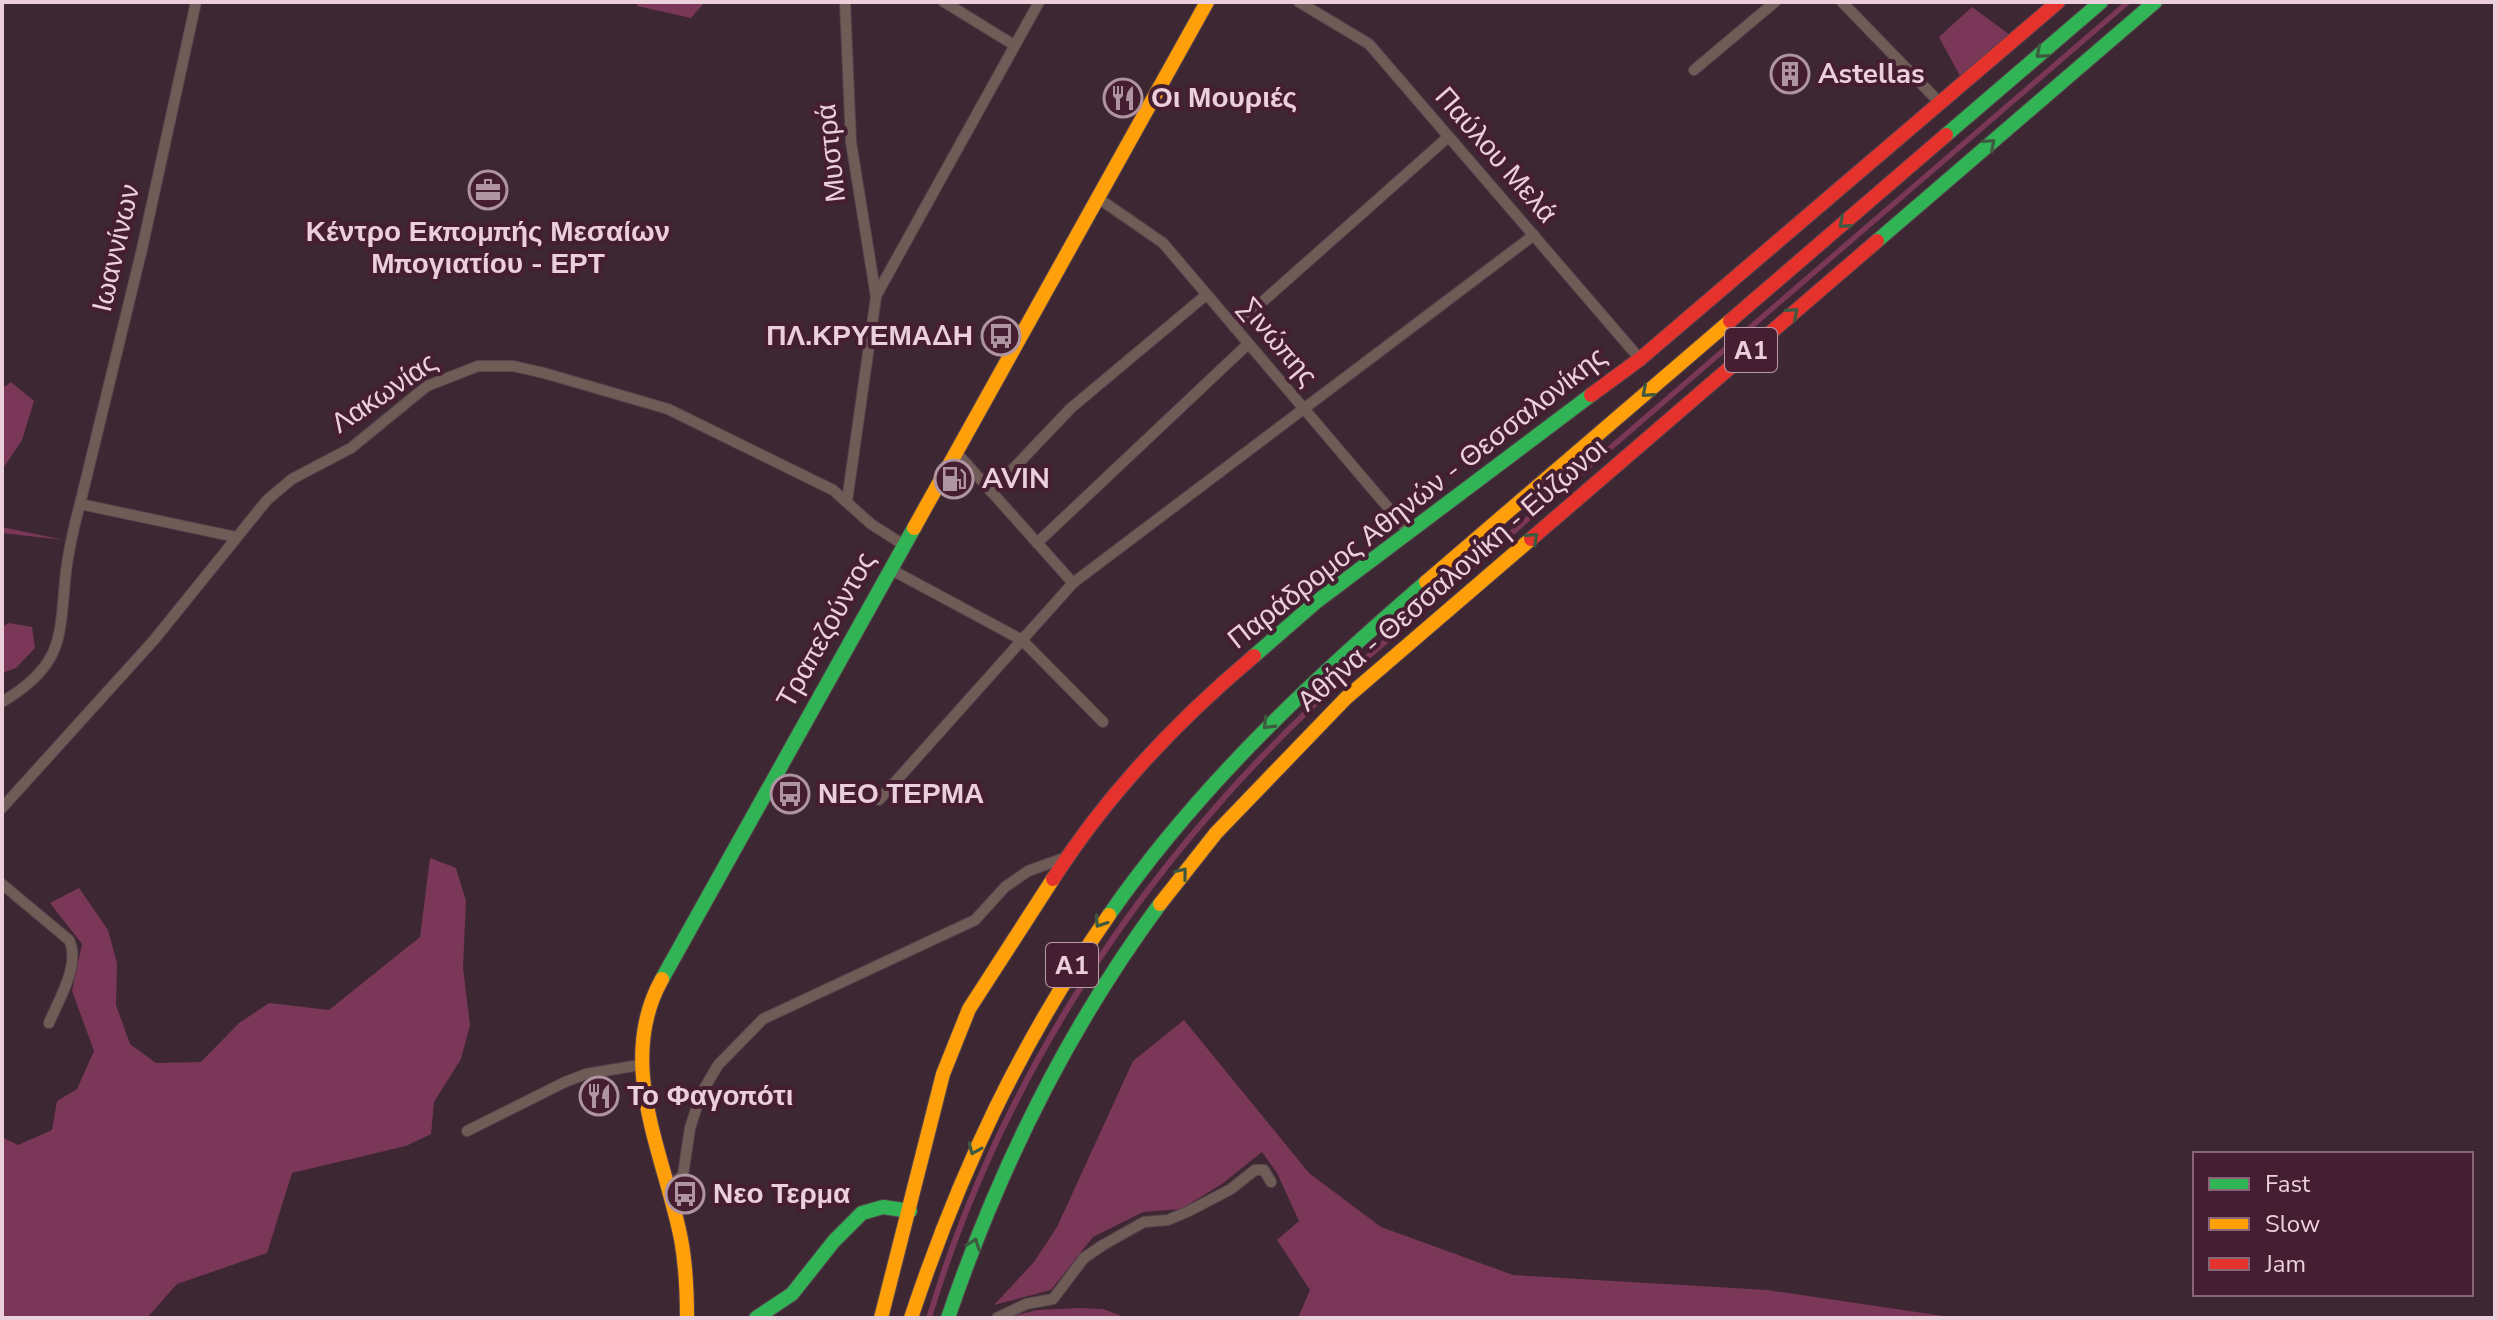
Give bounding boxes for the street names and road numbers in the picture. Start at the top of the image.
street label: Παύλου Μελά [1426,79,1566,231]
street label: Μυστρά [807,102,855,204]
street label: Ιωαννίνων [83,180,149,316]
street label: Σινώπης [1230,290,1326,394]
road number: Α1 [1725,328,1777,372]
street label: Παράδρομος Αθηνών - Θεσσαλονίκης [1220,338,1614,658]
street label: Λακωνίας [324,344,444,442]
street label: Αθήνα - Θεσσαλονίκη - Εύζωνοι [1289,430,1615,720]
street label: Τραπεζούντος [767,545,885,715]
road number: Α1 [1046,943,1098,987]

